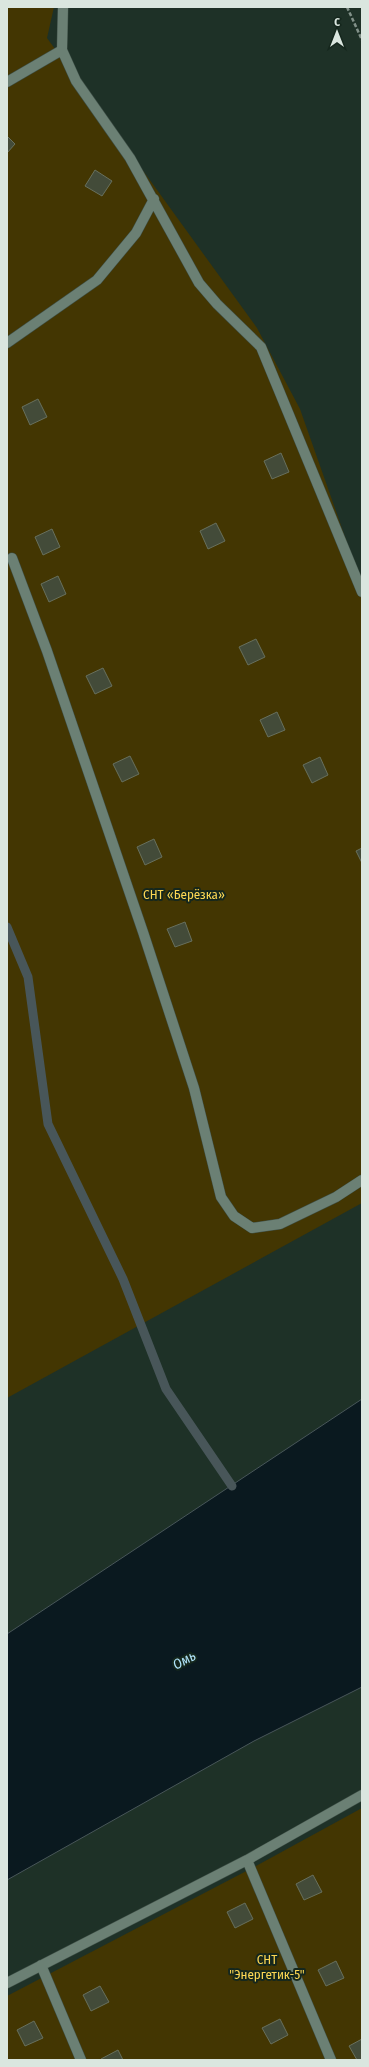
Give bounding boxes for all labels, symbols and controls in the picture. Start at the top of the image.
north arrow [317,12,357,52]
text: С [334,16,340,29]
park label: СНТ «Берёзка» [143,887,225,902]
water label: Омь [170,1647,199,1674]
park label: СНТ "Энергетик-5" [229,1952,305,1982]

